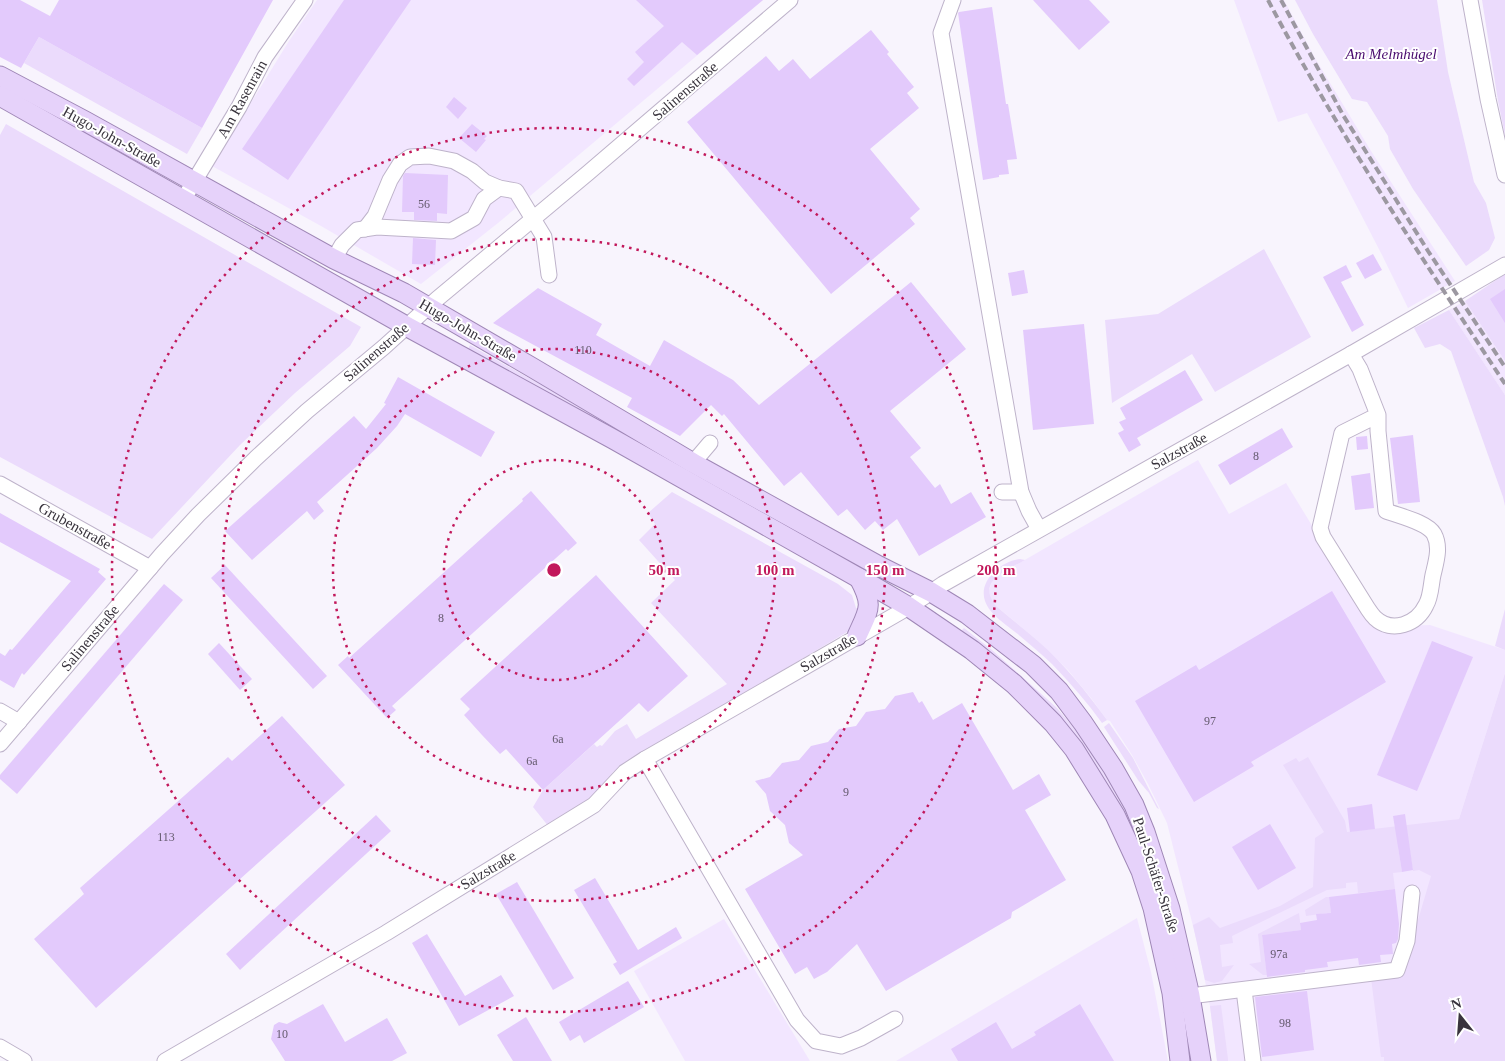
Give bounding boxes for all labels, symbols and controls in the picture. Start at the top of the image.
park label: Am Melmhügel [1344,46,1437,62]
street label: Am Rasenrain [214,57,270,141]
street label: Salinenstraße [649,58,721,124]
street label: Hugo-John-Straße [60,103,164,171]
house number: 56 [418,197,430,211]
street label: Hugo-John-Straße [416,296,520,365]
street label: Salinenstraße [340,319,412,385]
house number: 110 [574,343,592,357]
street label: Salzstraße [1148,429,1210,473]
house number: 8 [1253,449,1259,463]
street label: Grubenstraße [36,499,115,553]
centre of rings [545,561,563,579]
text: 50 m [648,562,680,578]
text: 100 m [756,562,795,578]
text: 150 m [866,562,905,578]
text: 200 m [977,562,1016,578]
street label: Salinenstraße [58,602,122,674]
house number: 8 [438,611,444,625]
street label: Salzstraße [797,630,859,675]
house number: 97 [1204,714,1216,728]
house number: 6a [552,732,564,746]
house number: 6a [526,754,538,768]
house number: 9 [843,785,849,799]
street label: Paul-Schäfer-Straße [1130,815,1182,935]
house number: 113 [157,830,175,844]
street label: Salzstraße [457,847,519,893]
house number: 97a [1270,947,1288,961]
north arrow [1435,991,1485,1041]
text: N [1449,995,1463,1013]
house number: 98 [1279,1016,1291,1030]
house number: 10 [276,1027,288,1041]

